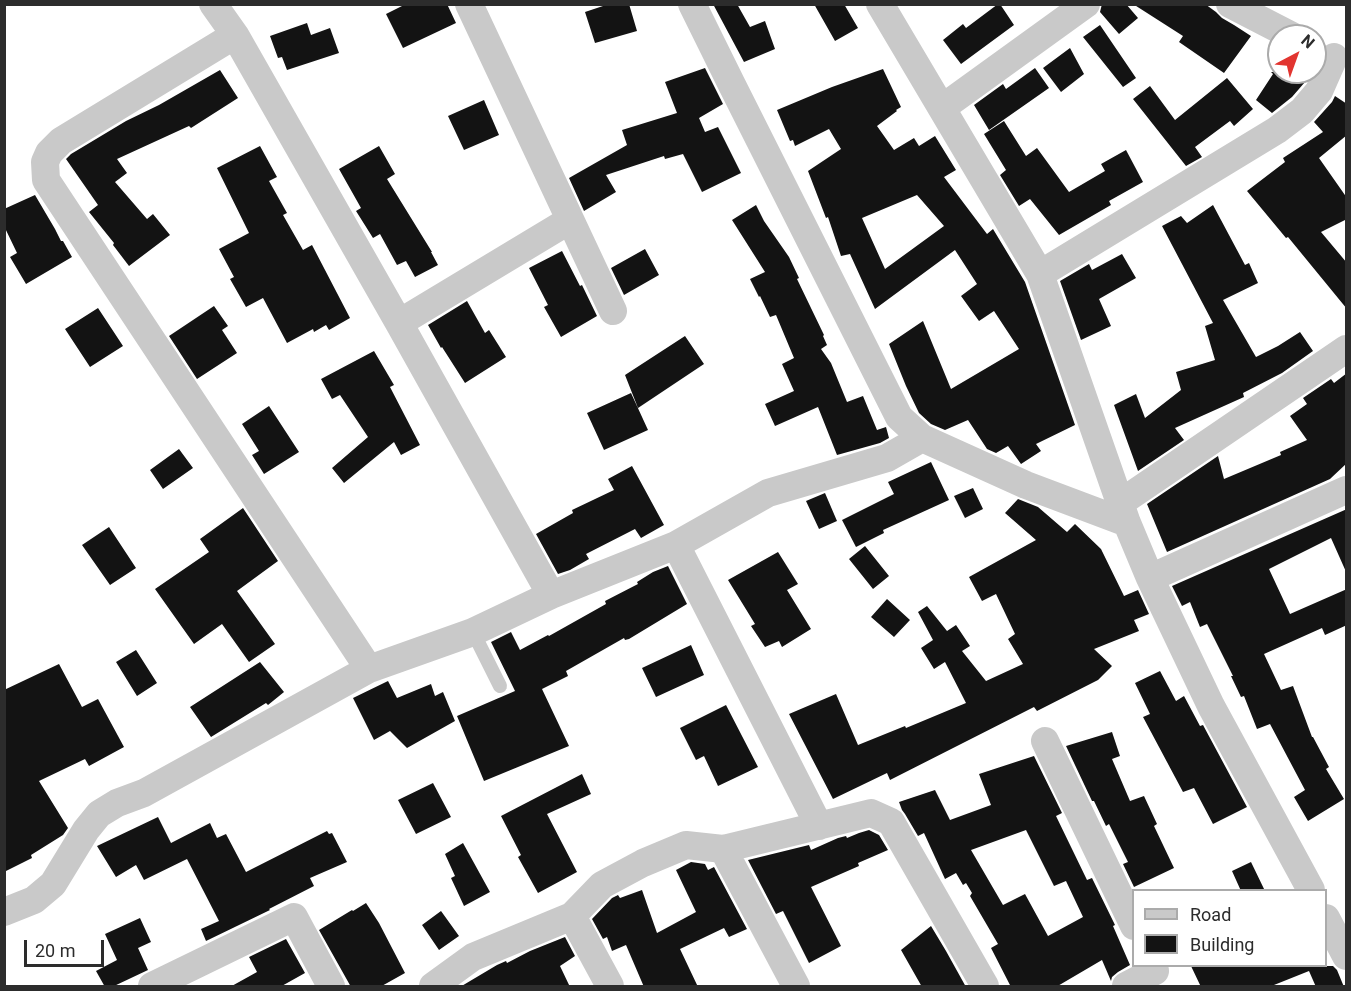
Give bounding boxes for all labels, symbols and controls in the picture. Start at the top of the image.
north arrow [1267,24,1327,84]
text: N [1297,31,1318,52]
legend [1132,889,1327,967]
text: Road [1190,904,1231,925]
scale bar [27,928,106,966]
text: Building [1190,934,1254,955]
text: 20 m [35,940,75,961]

